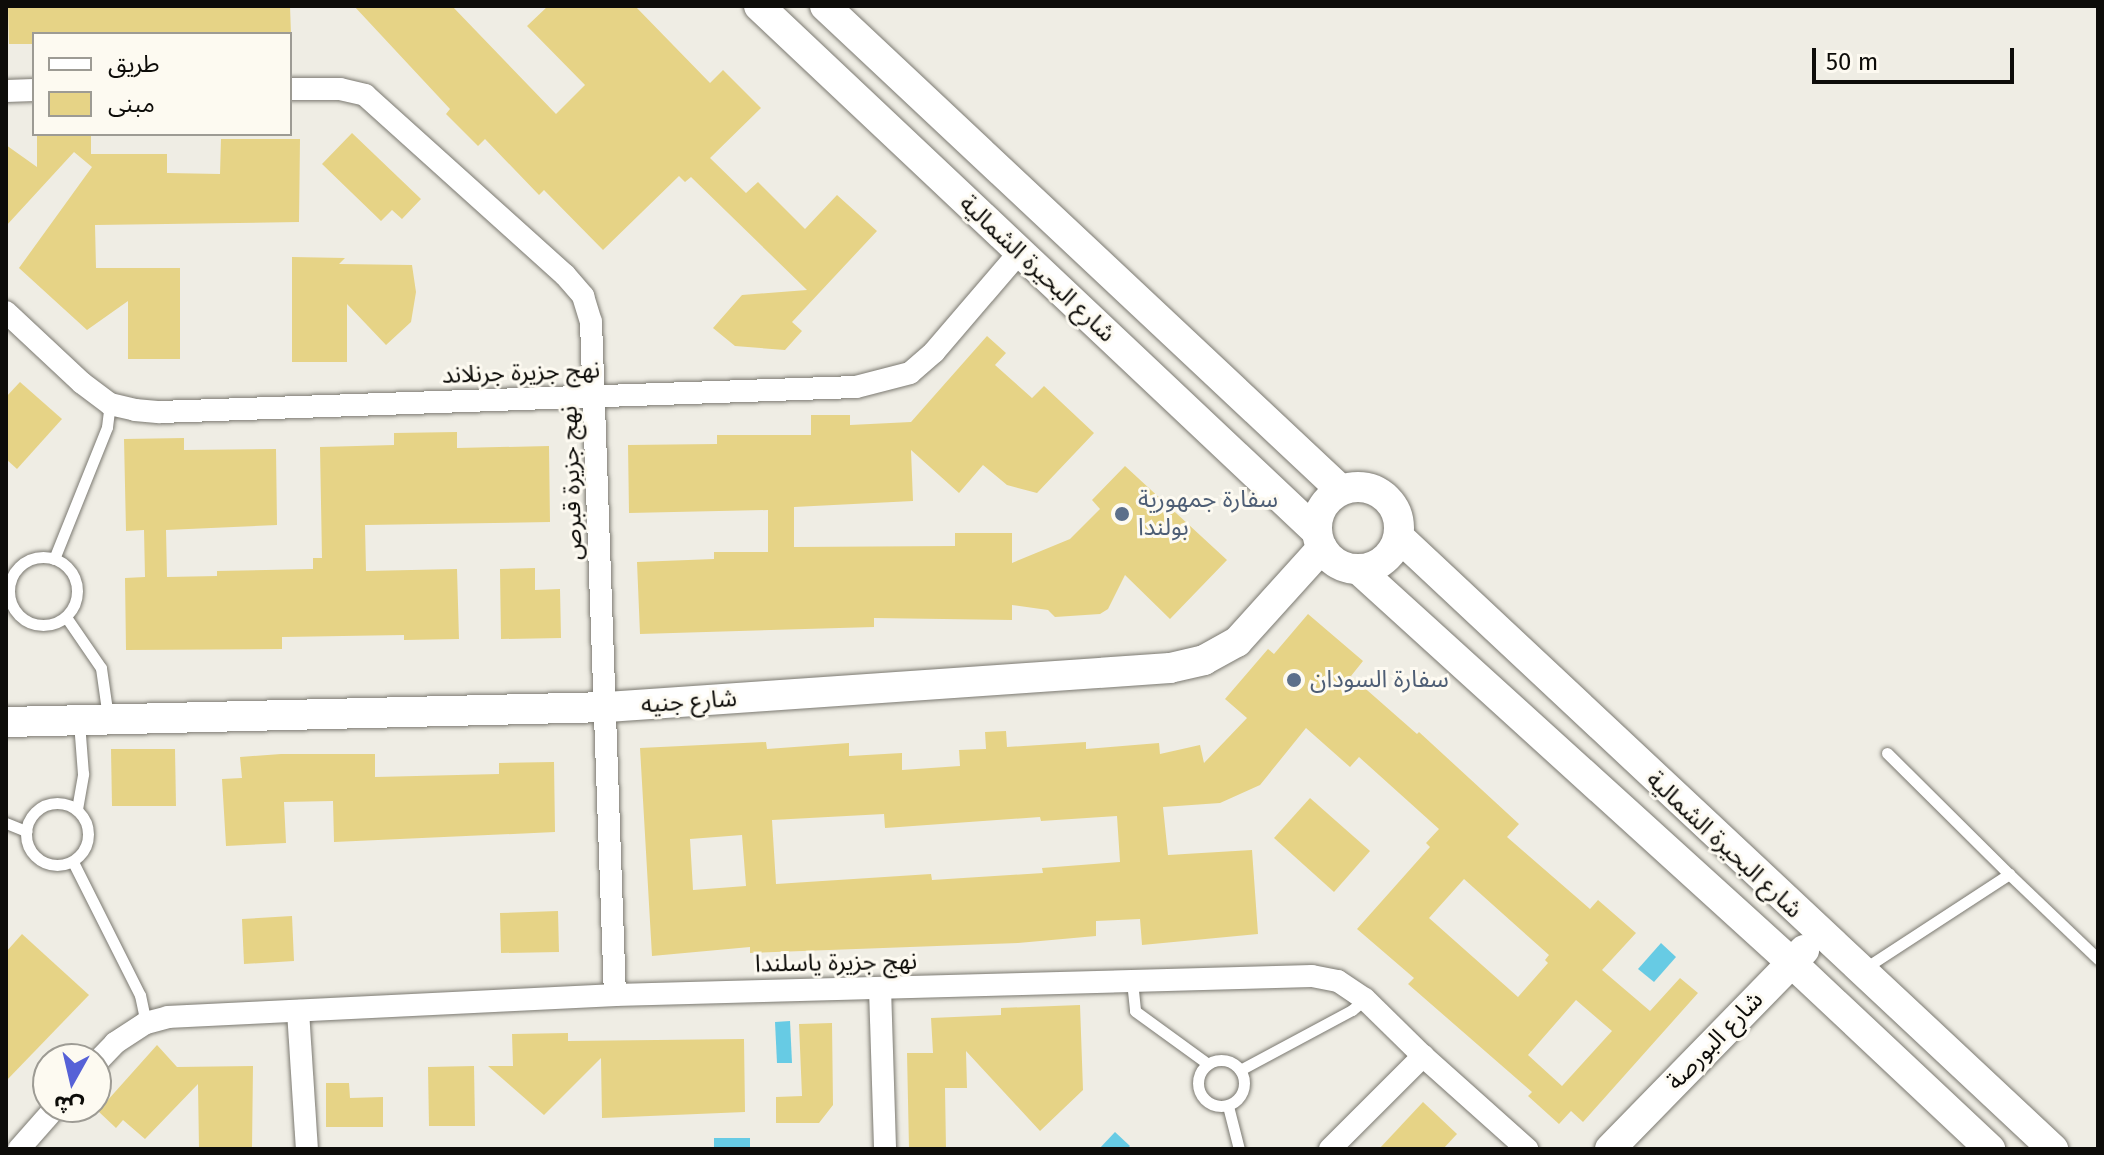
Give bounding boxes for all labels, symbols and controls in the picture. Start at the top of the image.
legend [32,32,292,136]
scale bar [1816,32,2018,82]
text: 50 m [1826,48,1878,76]
text: طريق [108,50,160,78]
text: مبنى [108,90,155,118]
street label: شارع البحيرة الشمالية [953,190,1121,348]
street label: نهج جزيرة جرنلاند [441,356,601,390]
street label: نهج جزيرة قبرص [555,405,589,561]
place label: سفارة جمهورية بولندا [1138,486,1278,542]
marker: سفارة جمهورية بولندا [1113,505,1131,523]
place label: سفارة السودان [1310,666,1449,694]
marker: سفارة السودان [1285,671,1303,689]
street label: شارع جنيه [640,684,738,720]
street label: شارع البحيرة الشمالية [1640,766,1808,924]
street label: نهج جزيرة ياسلندا [755,947,917,979]
street label: شارع البورصة [1661,986,1769,1096]
north arrow [32,1043,112,1123]
text: ش [52,1090,86,1121]

